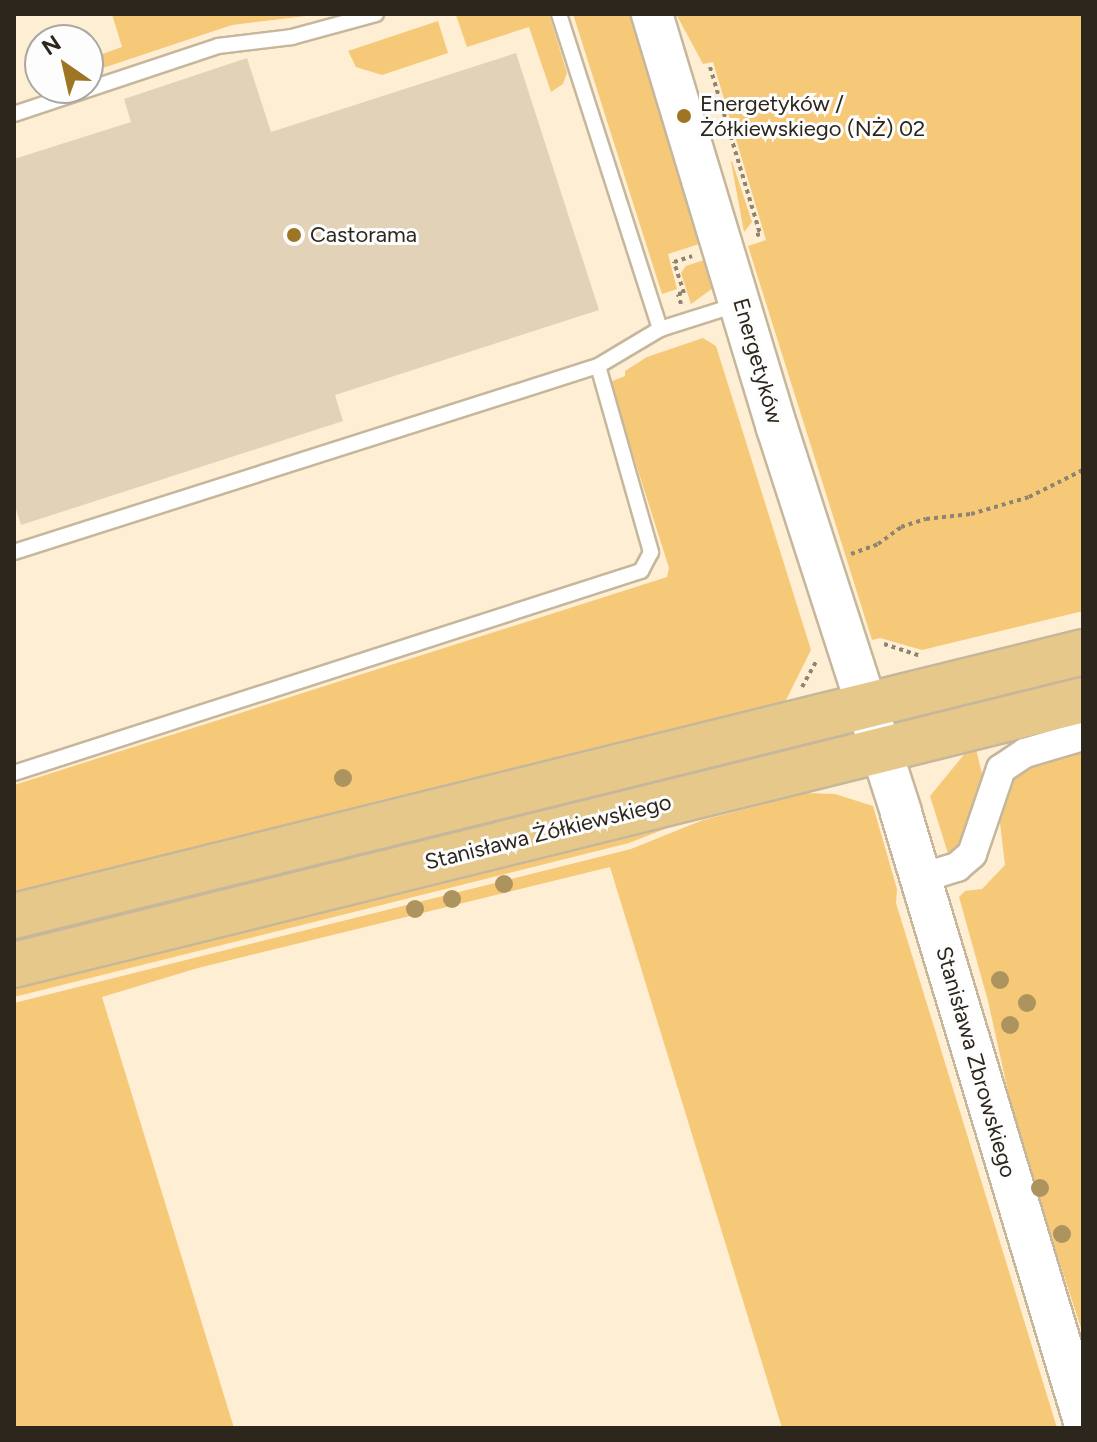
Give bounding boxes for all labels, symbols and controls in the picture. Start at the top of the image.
north arrow [24,24,104,104]
text: N [37,29,66,61]
place label: Energetyków / Żółkiewskiego (NŻ) 02 [700,90,925,142]
marker: Energetyków / Żółkiewskiego (NŻ) 02 [675,107,693,125]
place label: Castorama [310,222,417,248]
marker: Castorama [285,226,303,244]
street label: Energetyków [727,295,789,427]
street label: Stanisława Żółkiewskiego [422,789,674,875]
street label: Stanisława Zbrowskiego [930,943,1022,1181]

